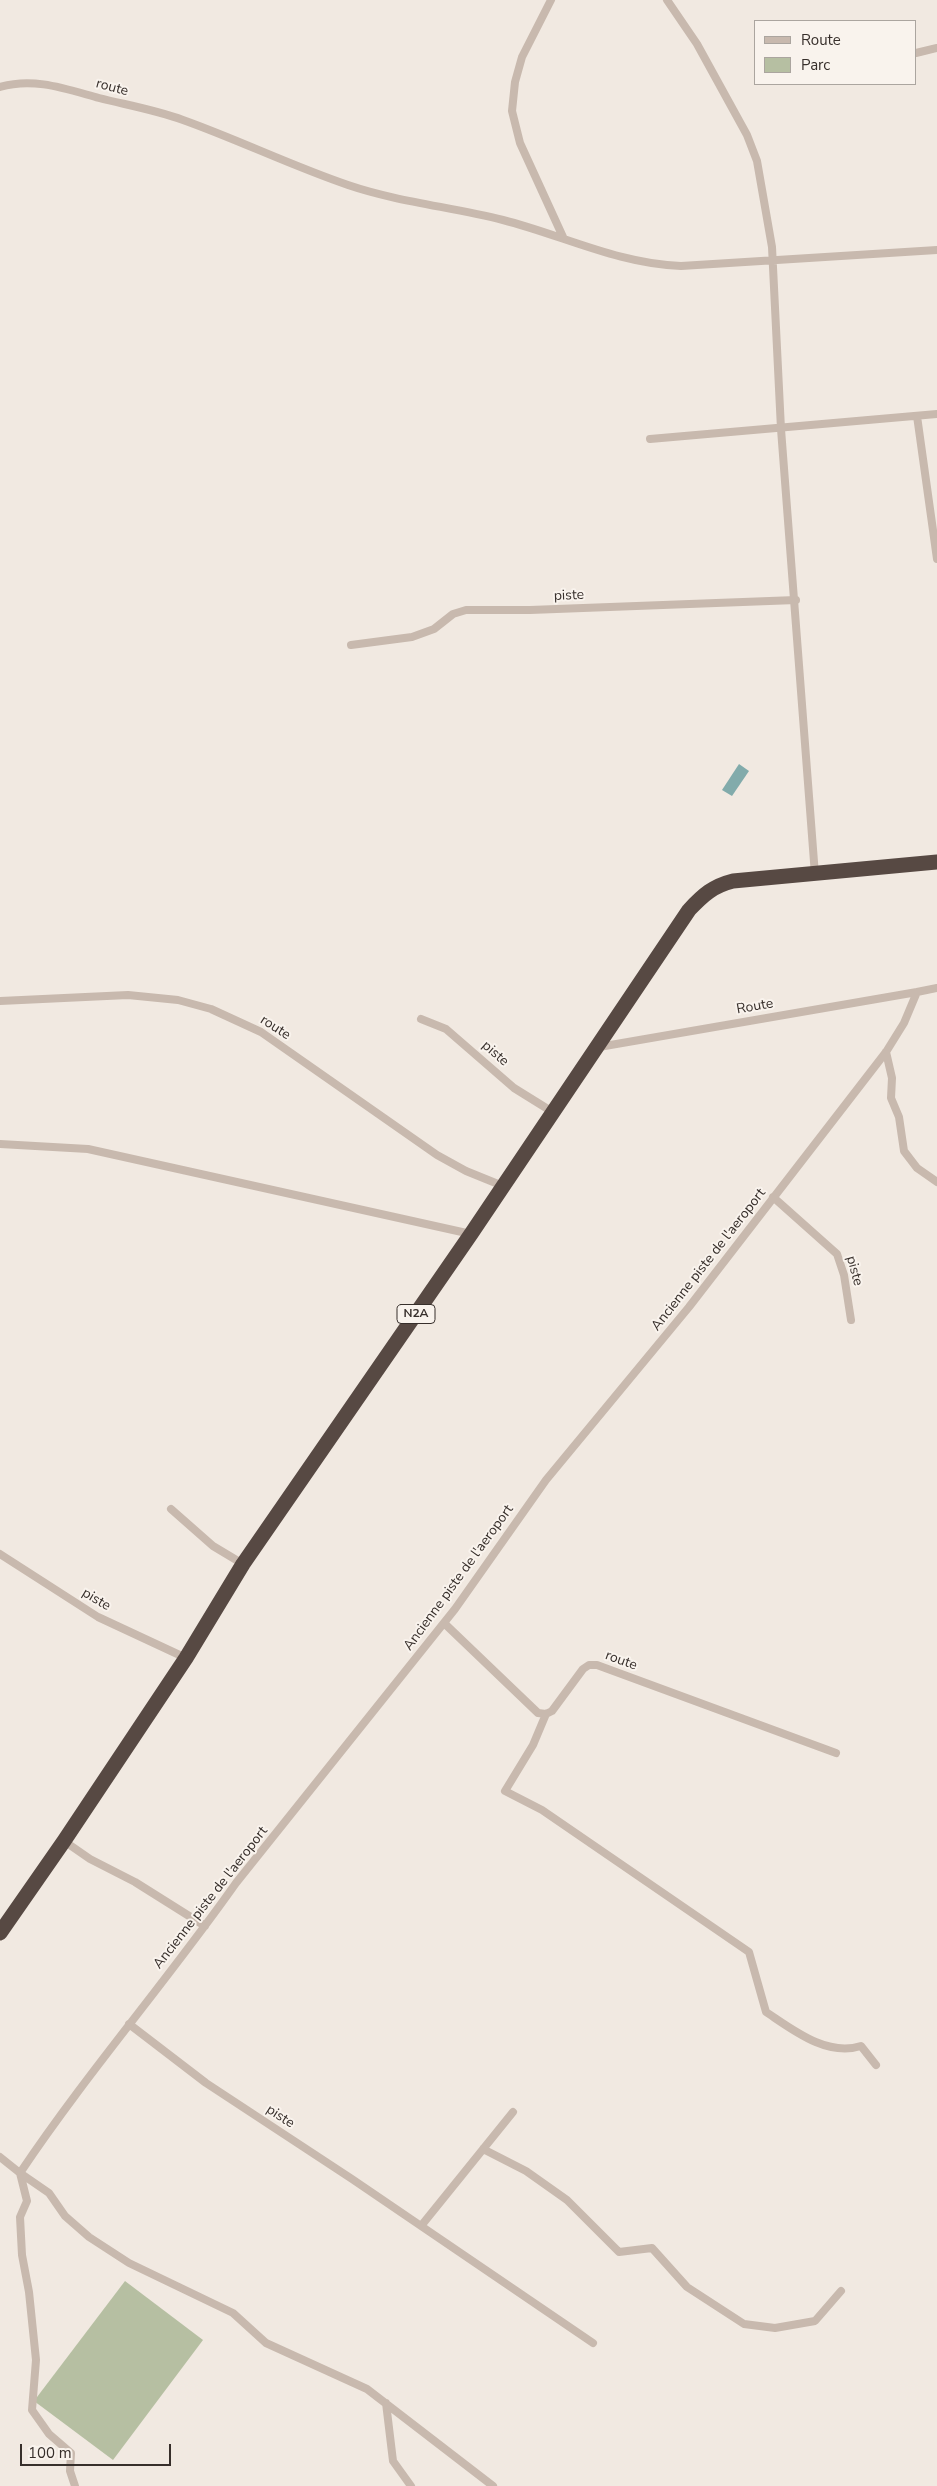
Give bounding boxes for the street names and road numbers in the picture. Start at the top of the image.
street label: route [94,76,130,100]
street label: piste [554,587,584,605]
street label: Route [735,996,775,1018]
street label: route [257,1012,293,1044]
street label: piste [478,1038,512,1070]
street label: Ancienne piste de l'aeroport [648,1185,770,1335]
street label: piste [842,1254,866,1288]
road number: N2A [397,1305,435,1324]
street label: Ancienne piste de l'aeroport [400,1502,518,1654]
street label: piste [79,1585,113,1615]
street label: route [603,1647,639,1675]
street label: Ancienne piste de l'aeroport [150,1823,272,1973]
street label: piste [263,2102,297,2132]

